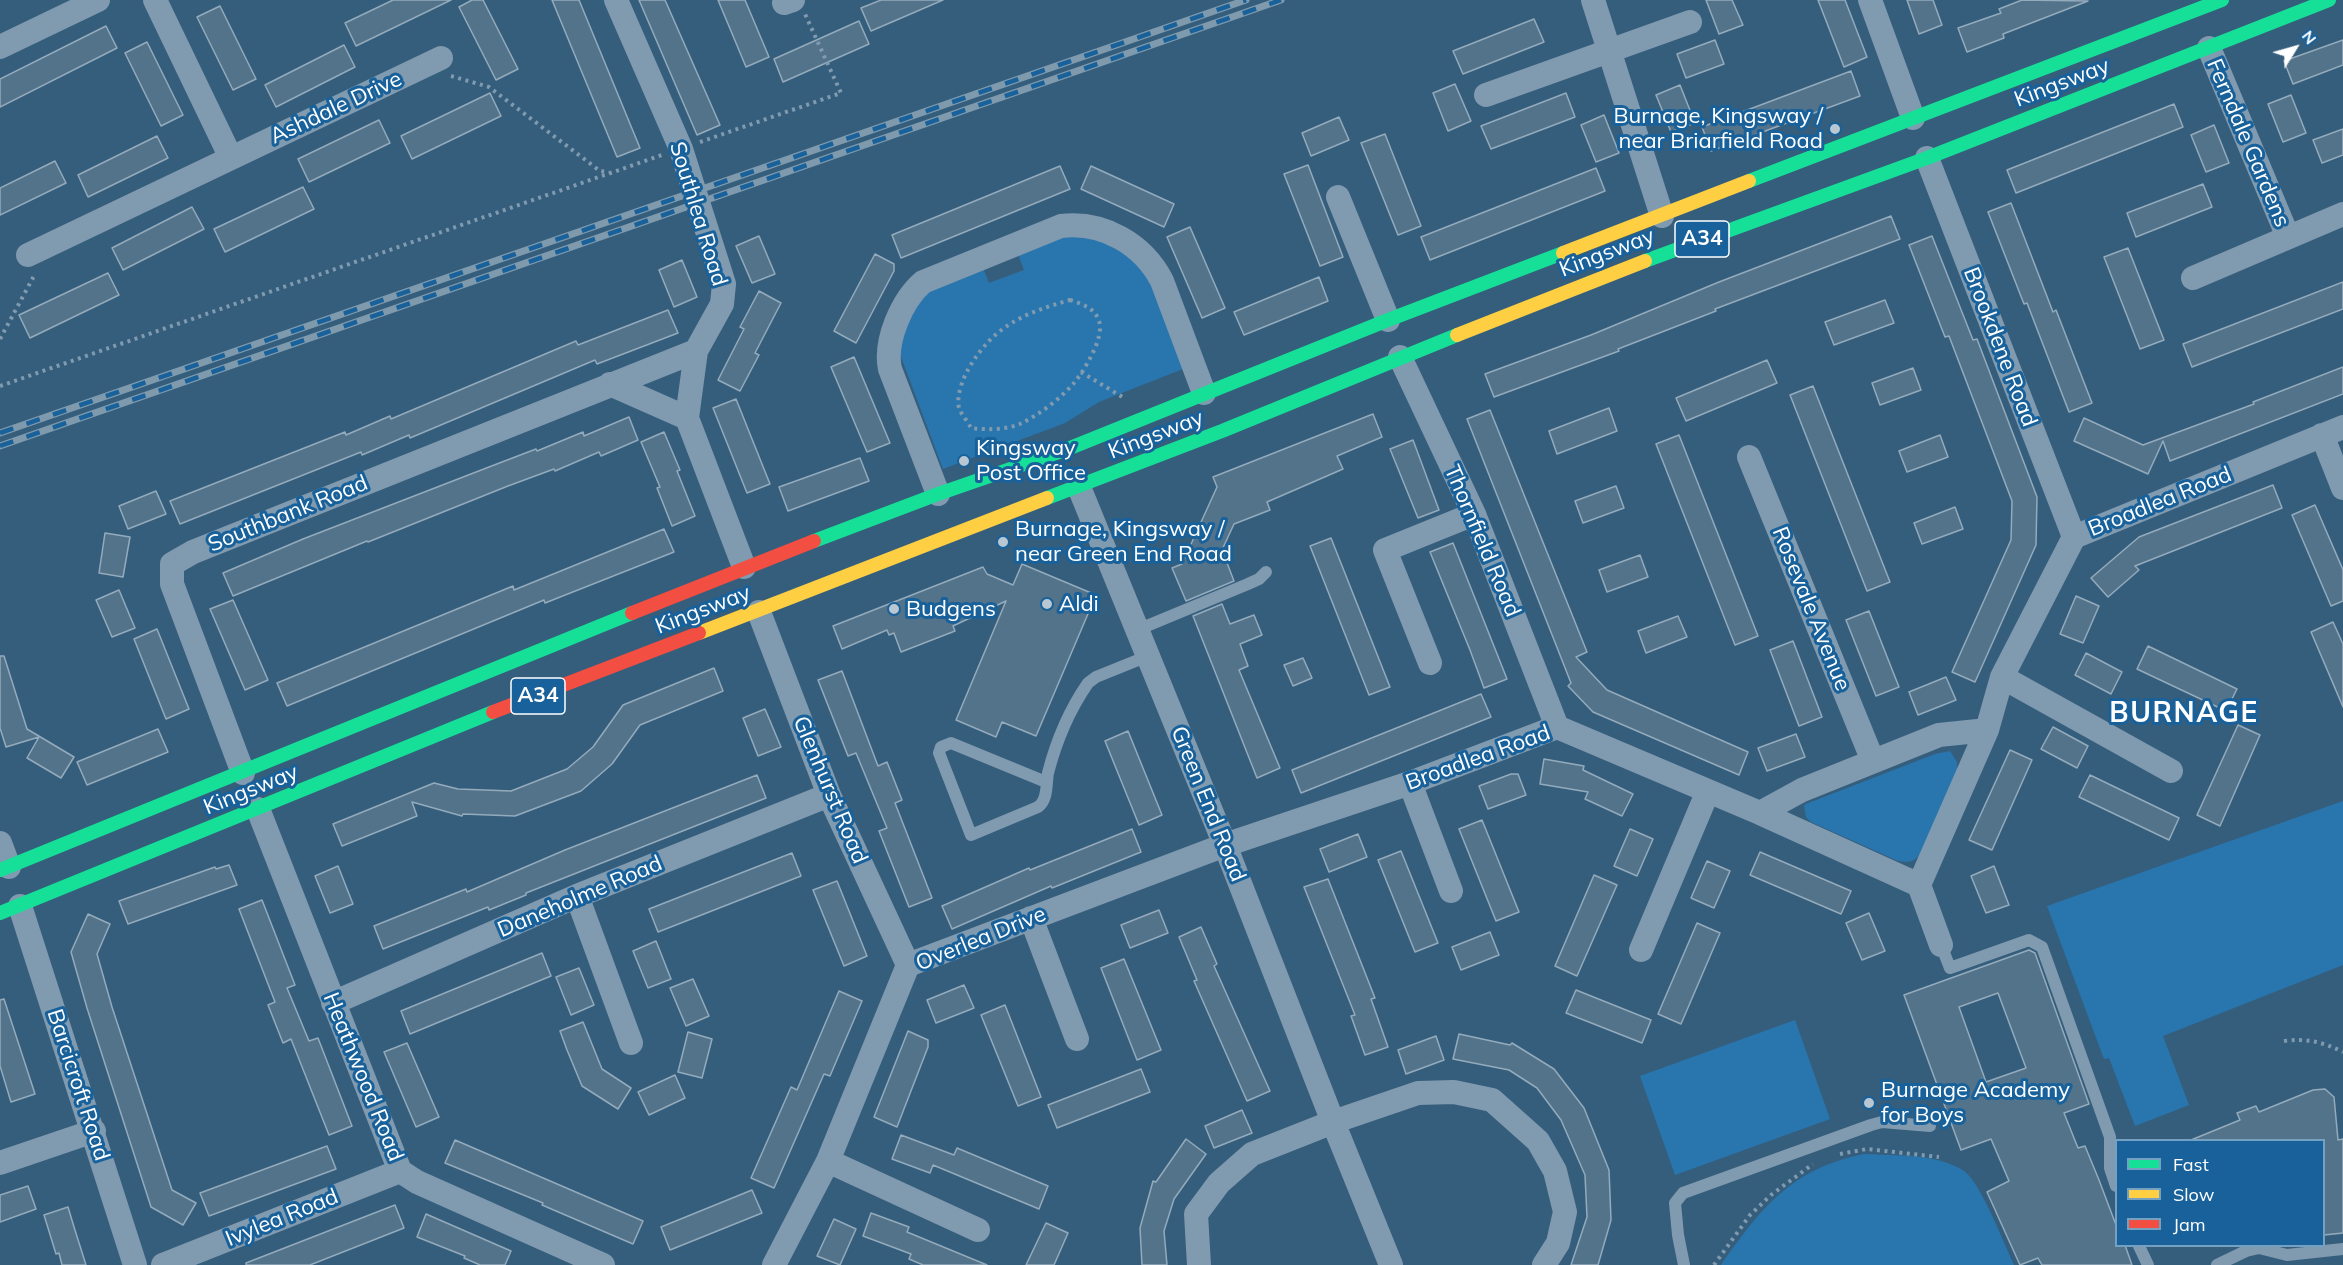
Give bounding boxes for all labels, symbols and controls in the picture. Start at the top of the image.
north arrow [2265,18,2325,78]
text: N [2298,26,2321,48]
street label: Kingsway [2011,53,2113,113]
street label: Ferndale Gardens [2201,55,2295,231]
street label: Ashdale Drive [266,66,406,150]
place label: Burnage, Kingsway / near Briarfield Road [1614,103,1823,154]
marker: Burnage, Kingsway / near Briarfield Road [1828,122,1842,136]
street label: Southlea Road [664,139,732,289]
road number: A34 [1675,221,1729,257]
street label: Kingsway [1556,223,1658,283]
street label: Brookdene Road [1957,264,2043,430]
street label: Kingsway [1105,405,1207,465]
place label: Kingsway Post Office [976,435,1086,487]
marker: Kingsway Post Office [957,454,971,468]
street label: Thornfield Road [1438,461,1526,621]
street label: Broadlea Road [2085,461,2235,543]
street label: Southbank Road [204,470,372,558]
place label: Burnage, Kingsway / near Green End Road [1015,516,1232,568]
street label: Rosevale Avenue [1766,523,1856,695]
marker: Burnage, Kingsway / near Green End Road [996,535,1010,549]
street label: Kingsway [652,580,754,640]
place label: Aldi [1059,591,1099,617]
place label: Budgens [906,596,996,622]
marker: Aldi [1040,597,1054,611]
marker: Budgens [887,602,901,616]
road number: A34 [511,678,565,714]
district label: BURNAGE [2109,697,2259,731]
street label: Glenhurst Road [787,712,873,868]
street label: Broadlea Road [1402,720,1554,796]
street label: Green End Road [1165,722,1251,886]
street label: Kingsway [200,759,302,821]
street label: Daneholme Road [494,850,666,944]
street label: Overlea Drive [912,901,1050,977]
street label: Heathwood Road [317,989,409,1165]
street label: Barcicroft Road [41,1006,115,1164]
place label: Burnage Academy for Boys [1881,1077,2070,1128]
marker: Burnage Academy for Boys [1862,1096,1876,1110]
legend [2115,1139,2325,1247]
text: Fast [2173,1153,2209,1176]
street label: Ivylea Road [222,1183,342,1253]
text: Slow [2173,1183,2214,1206]
text: Jam [2173,1213,2206,1236]

